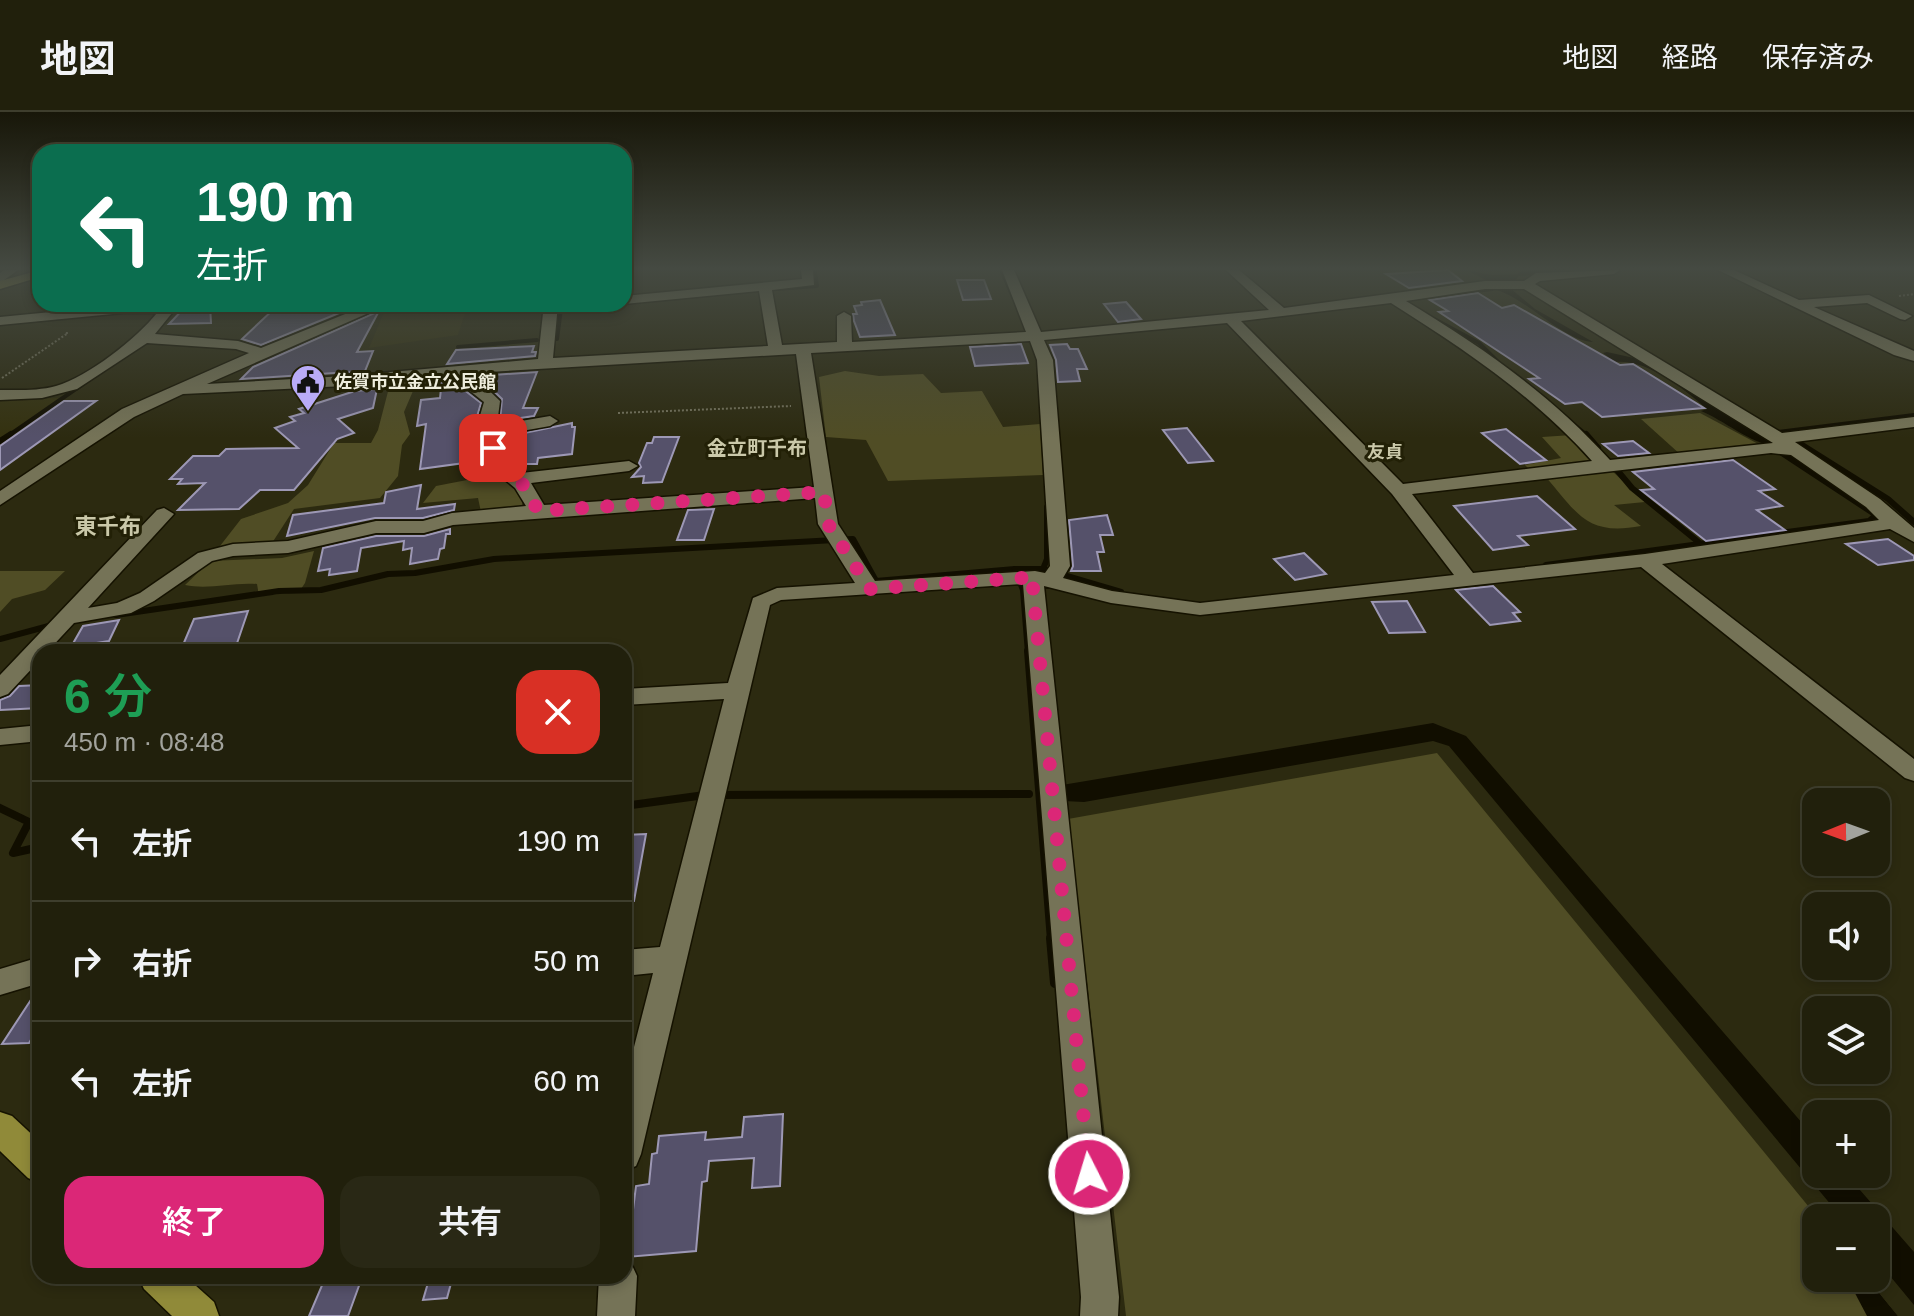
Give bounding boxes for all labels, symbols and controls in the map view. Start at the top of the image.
text: 地図 [40,38,116,80]
text: 地図 [1562,42,1618,73]
text: 経路 [1662,42,1718,73]
text: 保存済み [1762,42,1874,73]
text: 190 m [196,170,355,233]
icon: left [64,176,168,280]
text: 左折 [196,245,268,286]
public building icon: 佐賀市立金立公民館 [289,363,327,413]
place label: 佐賀市立金立公民館 [334,372,496,392]
pin [459,414,527,482]
icon: arrive [471,426,515,470]
district label: 金立町千布 [707,437,807,459]
district label: 友貞 [1367,442,1403,462]
district label: 東千布 [75,514,141,539]
text: 6 分 [64,670,152,723]
button: close [516,670,600,754]
text: 450 m · 08:48 [64,727,224,757]
north arrow [1802,788,1890,876]
map controls [1802,788,1890,1292]
icon: left [64,819,108,863]
text: 190 m [517,824,600,857]
text: 左折 [132,827,192,860]
button: sound [1802,892,1890,980]
icon: right [64,939,108,983]
text: 50 m [533,944,600,977]
text: 右折 [132,947,192,980]
button: layers [1802,996,1890,1084]
icon: left [64,1059,108,1103]
text: 60 m [533,1064,600,1097]
text: 左折 [132,1067,192,1100]
button: + [1802,1100,1890,1188]
position arrow [1047,1132,1131,1216]
button: 終了 [64,1176,324,1268]
button: 共有 [340,1176,600,1268]
button: − [1802,1204,1890,1292]

